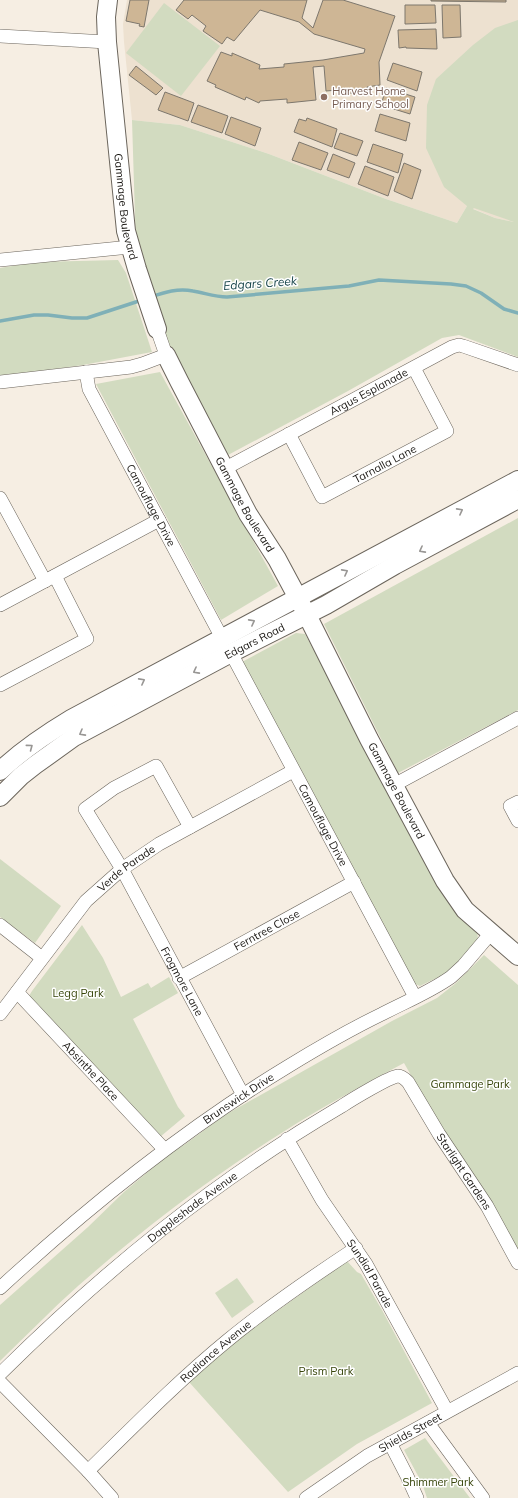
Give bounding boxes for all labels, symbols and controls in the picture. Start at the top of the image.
place label: Harvest Home Primary School [332,84,409,111]
marker: Harvest Home Primary School [319,92,329,102]
street label: Gammage Boulevard [111,153,141,262]
water label: Edgars Creek [223,273,298,293]
street label: Argus Esplanade [327,365,410,418]
street label: Tarnalla Lane [351,442,419,486]
street label: Gammage Boulevard [212,454,278,555]
street label: Camouflage Drive [123,462,179,549]
one-way arrow [456,508,463,516]
one-way arrow [419,546,426,553]
one-way arrow [341,570,349,577]
one-way arrow [247,619,255,627]
street label: Edgars Road [222,620,287,662]
one-way arrow [193,667,200,674]
one-way arrow [138,678,145,685]
one-way arrow [79,728,86,736]
street label: Gammage Boulevard [365,740,428,841]
one-way arrow [26,744,33,751]
street label: Camouflage Drive [295,781,351,869]
street label: Verde Parade [94,842,158,895]
street label: Ferntree Close [231,906,302,954]
street label: Frogmore Lane [158,944,206,1019]
park label: Legg Park [52,986,104,1000]
street label: Absinthe Place [60,1038,122,1103]
street label: Brunswick Drive [200,1070,277,1127]
park label: Gammage Park [430,1077,510,1091]
street label: Starlight Gardens [433,1130,495,1212]
street label: Dappleshade Avenue [145,1169,240,1245]
street label: Sundial Parade [344,1236,396,1310]
street label: Radiance Avenue [177,1317,254,1385]
park label: Prism Park [299,1364,354,1378]
street label: Shields Street [376,1409,444,1455]
park label: Shimmer Park [402,1475,474,1489]

